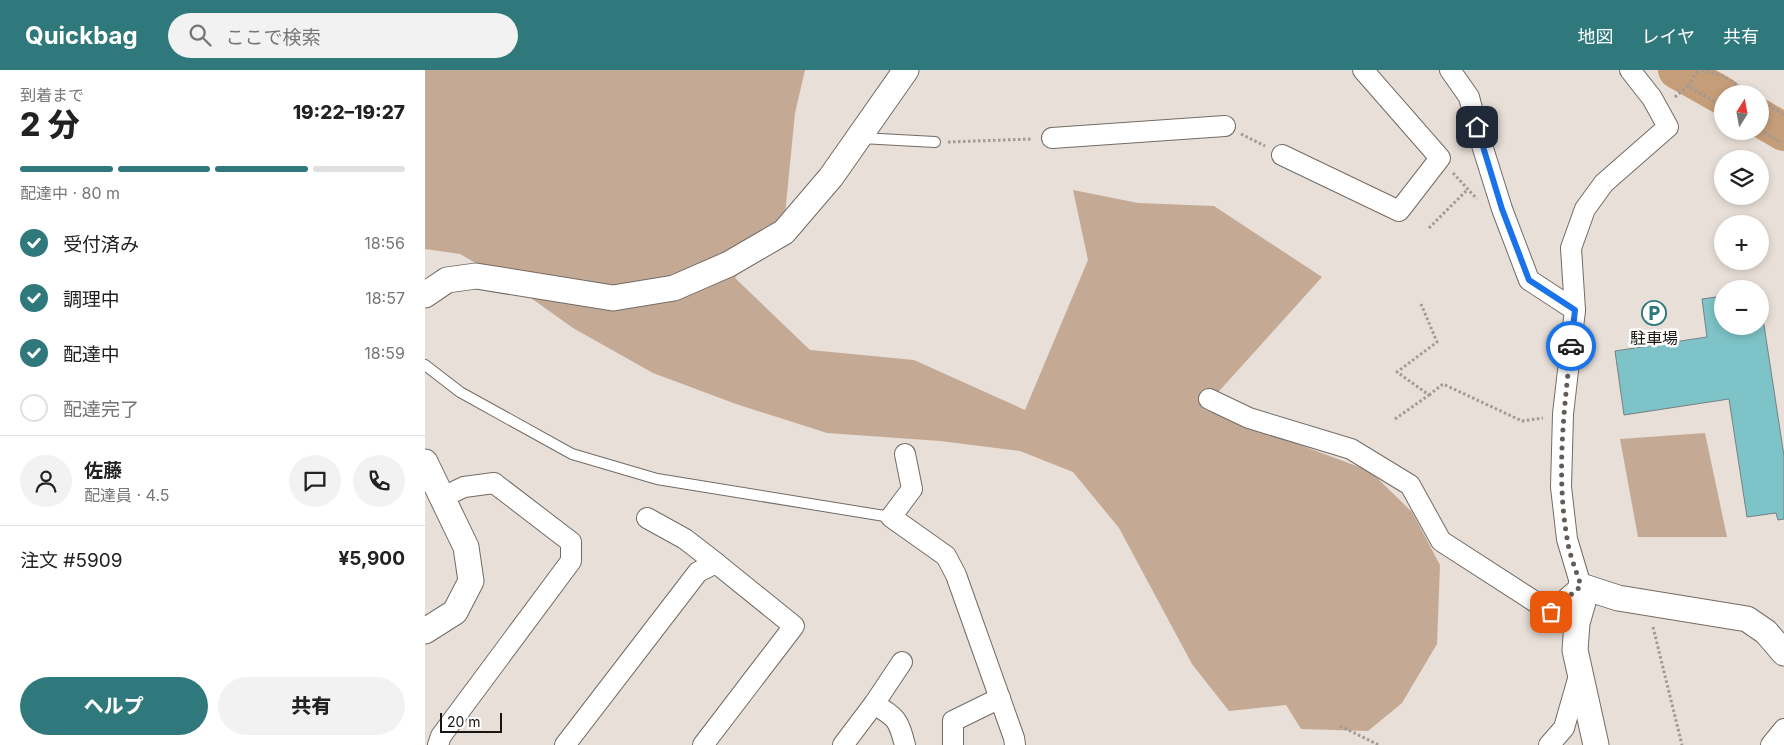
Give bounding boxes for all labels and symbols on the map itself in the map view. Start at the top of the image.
north arrow [1714,85,1769,140]
pin [1456,106,1498,148]
parking icon: 駐車場 [1641,300,1667,326]
courier [1546,321,1596,371]
place label: 駐車場 [1630,328,1678,348]
pin [1530,591,1572,633]
scale bar [440,710,503,733]

